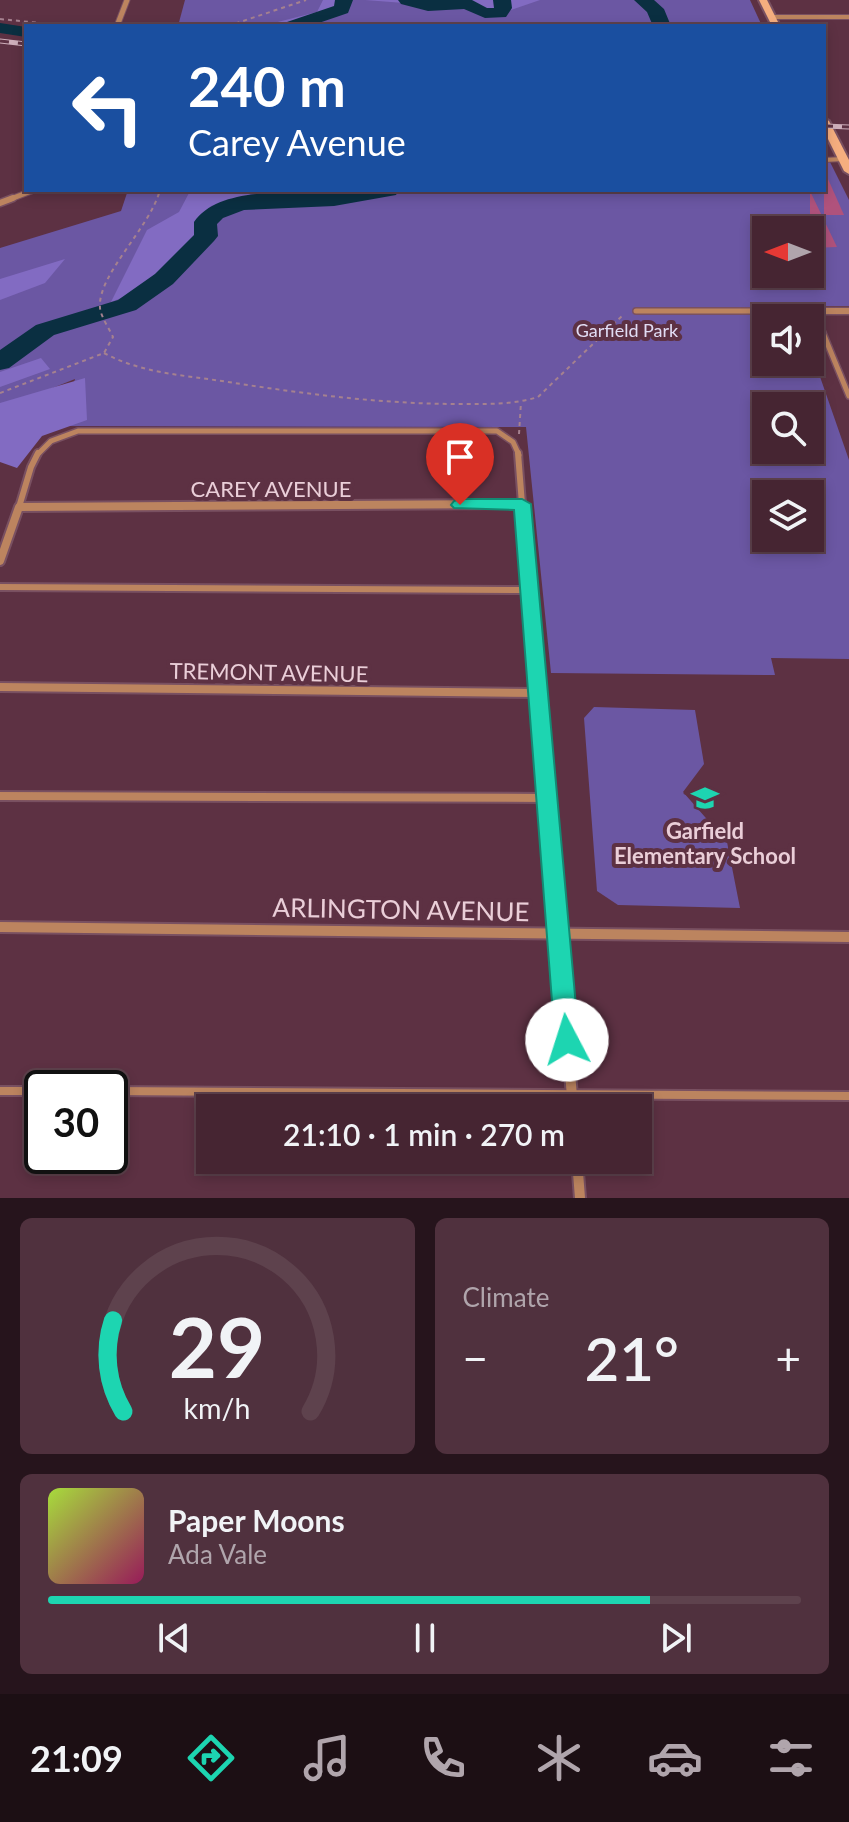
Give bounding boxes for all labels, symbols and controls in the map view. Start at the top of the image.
text: 240 m [188,52,346,119]
icon: left [56,56,160,160]
text: Carey Avenue [188,120,406,164]
north arrow [752,216,824,288]
map controls [752,216,824,552]
button: sound [752,304,824,376]
park label: Garfield Park [576,319,679,341]
button: search [752,392,824,464]
pin [426,423,494,505]
icon: arrive [438,435,482,479]
street label: CAREY AVENUE [191,475,351,502]
button: layers [752,480,824,552]
street label: TREMONT AVENUE [170,657,368,687]
school or university icon: Garfield Elementary School [690,783,720,813]
place label: Garfield Elementary School [614,817,796,869]
street label: ARLINGTON AVENUE [272,891,530,927]
position arrow [525,998,609,1082]
speed limit sign: 30 [24,1070,128,1174]
text: 21:10 · 1 min · 270 m [283,1116,565,1152]
text: Climate [463,1281,549,1313]
text: 29 [169,1296,266,1396]
text: 21° [585,1322,679,1394]
text: − [463,1332,488,1384]
text: + [775,1332,801,1384]
text: km/h [184,1391,251,1425]
text: Paper Moons [168,1502,345,1538]
text: Ada Vale [168,1538,267,1570]
icon: previous [152,1616,196,1660]
icon: pause [403,1616,447,1660]
icon: next [654,1616,698,1660]
icon: directions [183,1730,239,1786]
icon: music [299,1730,355,1786]
icon: phone [415,1730,471,1786]
icon: climate [531,1730,587,1786]
icon: car [647,1730,703,1786]
icon: filters [763,1730,819,1786]
text: 21:09 [30,1736,123,1780]

